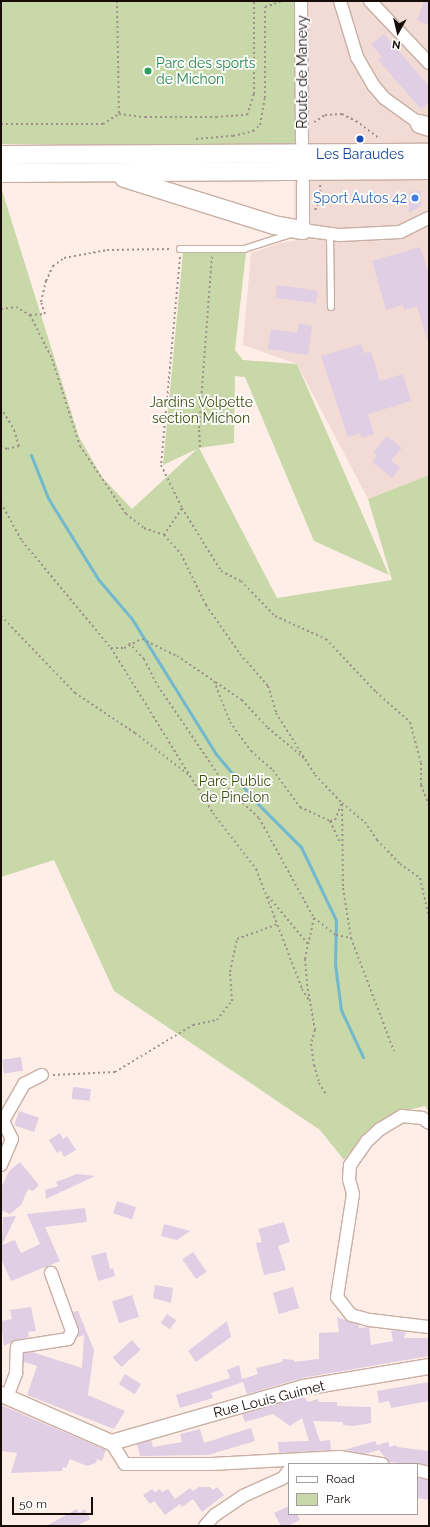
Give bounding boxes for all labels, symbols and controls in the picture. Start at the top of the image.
north arrow [378,12,418,52]
street label: Route de Manevy [294,15,310,129]
text: N [391,37,401,51]
place label: Parc des sports de Michon [156,55,256,88]
marker: Parc des sports de Michon [143,66,153,76]
marker: Les Baraudes [355,134,365,144]
place label: Les Baraudes [316,146,404,162]
place label: Sport Autos 42 [313,190,407,206]
marker: Sport Autos 42 [410,193,420,203]
park label: Jardins Volpette section Michon [149,394,253,426]
park label: Parc Public de Pinelon [199,773,271,806]
street label: Rue Louis Guimet [212,1377,326,1421]
legend [288,1463,418,1515]
text: Road [326,1472,355,1486]
scale bar [14,1489,95,1515]
text: Park [326,1492,351,1506]
text: 50 m [19,1497,47,1511]

